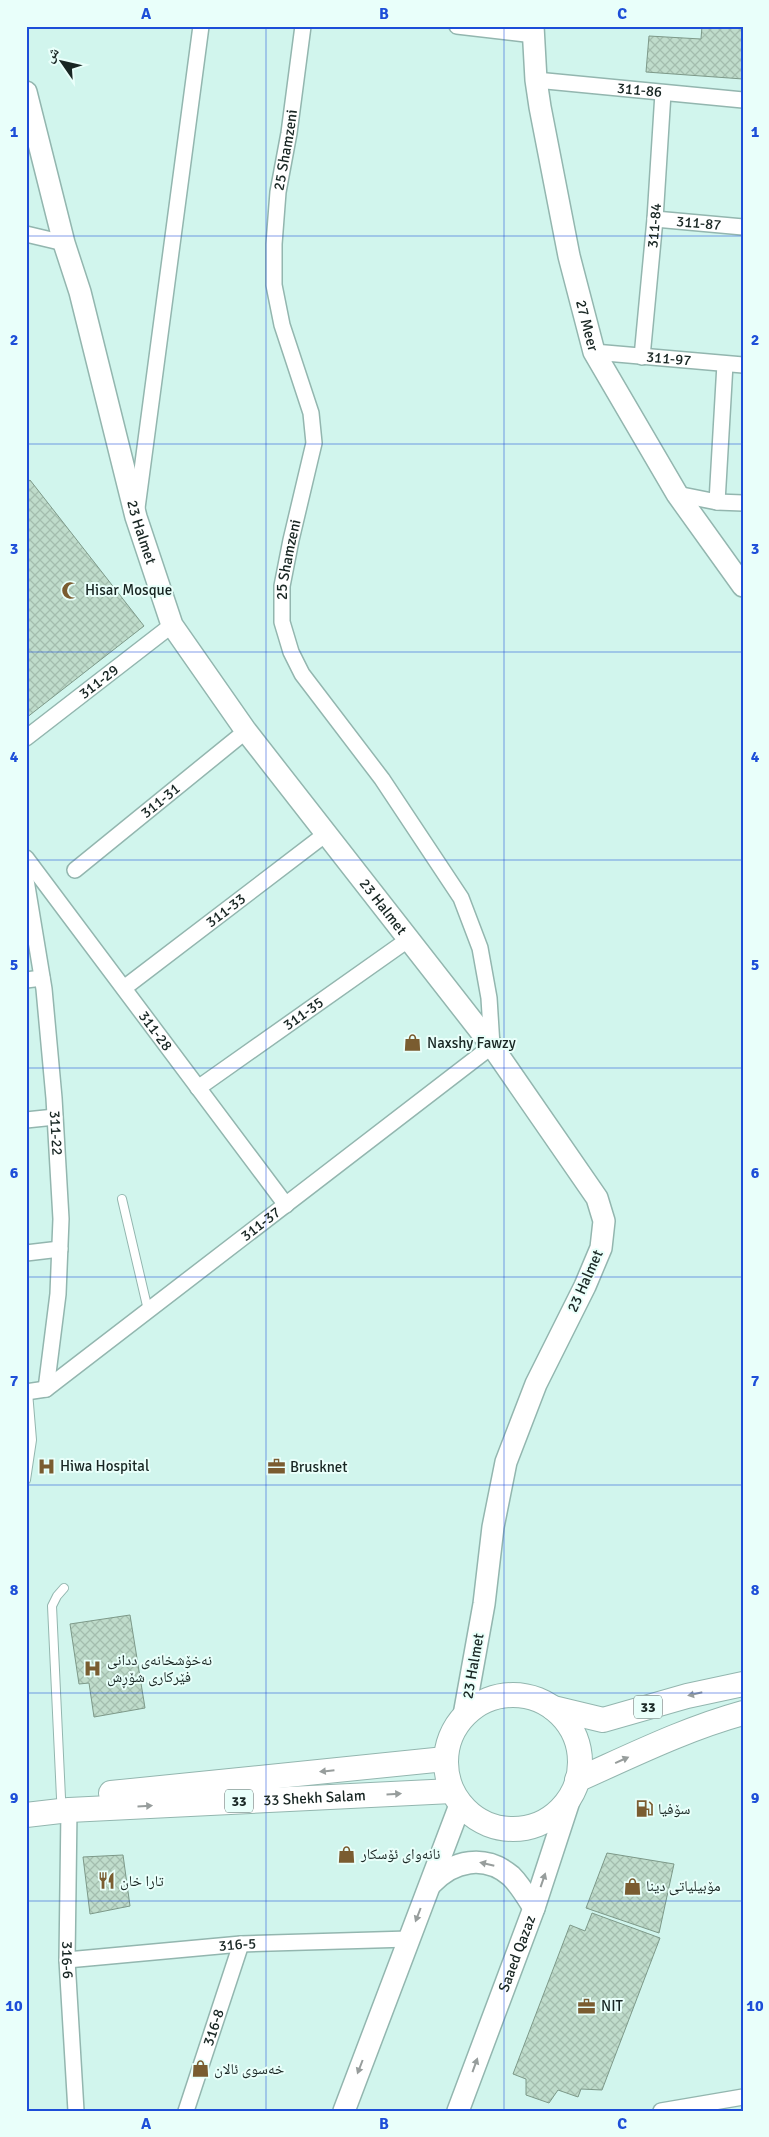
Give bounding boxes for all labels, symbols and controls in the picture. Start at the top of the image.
text: A [141,4,152,24]
text: B [379,4,389,24]
text: C [617,4,627,24]
north arrow [38,38,88,88]
text: ش [40,44,63,66]
street label: 311-86 [616,79,663,101]
street label: 25 Shamzeni [269,108,301,192]
text: 1 [10,122,19,142]
text: 1 [751,122,760,142]
street label: 311-84 [643,202,665,249]
street label: 311-87 [675,212,722,234]
street label: 27 Meer [572,298,603,353]
text: 2 [10,330,18,350]
text: 2 [751,330,759,350]
street label: 311-97 [645,348,692,369]
street label: 23 Halmet [123,498,160,566]
street label: 25 Shamzeni [273,517,305,600]
text: 3 [10,539,18,559]
text: 3 [751,539,759,559]
mosque icon: Hisar Mosque [61,580,81,600]
place label: Hisar Mosque [85,581,172,599]
street label: 311-29 [75,661,122,703]
text: 4 [10,747,19,767]
text: 4 [751,747,760,767]
street label: 311-31 [137,779,184,822]
street label: 23 Halmet [356,875,411,938]
street label: 311-33 [202,889,249,931]
text: 5 [10,955,18,975]
text: 5 [751,955,759,975]
street label: 311-35 [280,993,327,1034]
street label: 311-28 [135,1007,176,1054]
shop icon: Naxshy Fawzy [403,1033,423,1053]
place label: Naxshy Fawzy [427,1034,516,1052]
street label: 311-22 [46,1110,66,1156]
text: 6 [10,1163,19,1183]
text: 6 [751,1163,760,1183]
street label: 311-37 [237,1203,284,1245]
street label: 23 Halmet [563,1247,607,1315]
text: 7 [10,1371,19,1391]
text: 7 [751,1371,760,1391]
hospital icon: Hiwa Hospital [36,1456,56,1476]
place label: Hiwa Hospital [60,1457,149,1475]
office icon: Brusknet [266,1457,286,1477]
place label: Brusknet [290,1458,348,1476]
text: 8 [10,1580,19,1600]
text: 8 [751,1580,760,1600]
street label: 23 Halmet [458,1632,488,1700]
place label: نەخۆشخانەی ددانی فێرکاری شۆڕش [107,1651,212,1689]
hospital icon: نەخۆشخانەی ددانی فێرکاری شۆڕش [83,1659,103,1679]
one-way arrow [688,1690,703,1698]
road number: 33 [634,1695,662,1718]
one-way arrow [615,1756,629,1764]
one-way arrow [319,1767,335,1775]
street label: 33 Shekh Salam [263,1786,366,1809]
text: 9 [10,1788,19,1808]
text: 9 [751,1788,760,1808]
one-way arrow [387,1789,403,1797]
road number: 33 [225,1790,253,1812]
fuel station icon: سۆفیا [634,1799,654,1819]
place label: سۆفیا [658,1800,691,1818]
one-way arrow [137,1802,153,1810]
shop icon: نانەوای ئۆسکار [337,1844,357,1864]
place label: نانەوای ئۆسکار [360,1845,440,1864]
one-way arrow [479,1860,495,1868]
restaurant icon: تارا خان [96,1871,116,1891]
place label: تارا خان [120,1872,164,1891]
one-way arrow [540,1872,548,1887]
shop icon: مۆبیلیاتی دینا [622,1876,642,1896]
place label: مۆبیلیاتی دینا [646,1877,721,1896]
one-way arrow [414,1908,421,1923]
street label: Saaed Qazaz [494,1913,540,1995]
street label: 316-5 [218,1935,256,1955]
street label: 316-6 [58,1941,77,1979]
text: 10 [5,1996,23,2016]
office icon: NIT [577,1996,597,2016]
text: 10 [746,1996,764,2016]
place label: NIT [601,1997,624,2015]
street label: 316-8 [199,2007,228,2048]
one-way arrow [471,2057,479,2072]
shop icon: خەسوی ئالان [190,2059,210,2079]
place label: خەسوی ئالان [214,2060,285,2079]
one-way arrow [356,2060,364,2075]
text: A [141,2114,152,2134]
text: B [379,2114,389,2134]
text: C [617,2114,627,2134]

